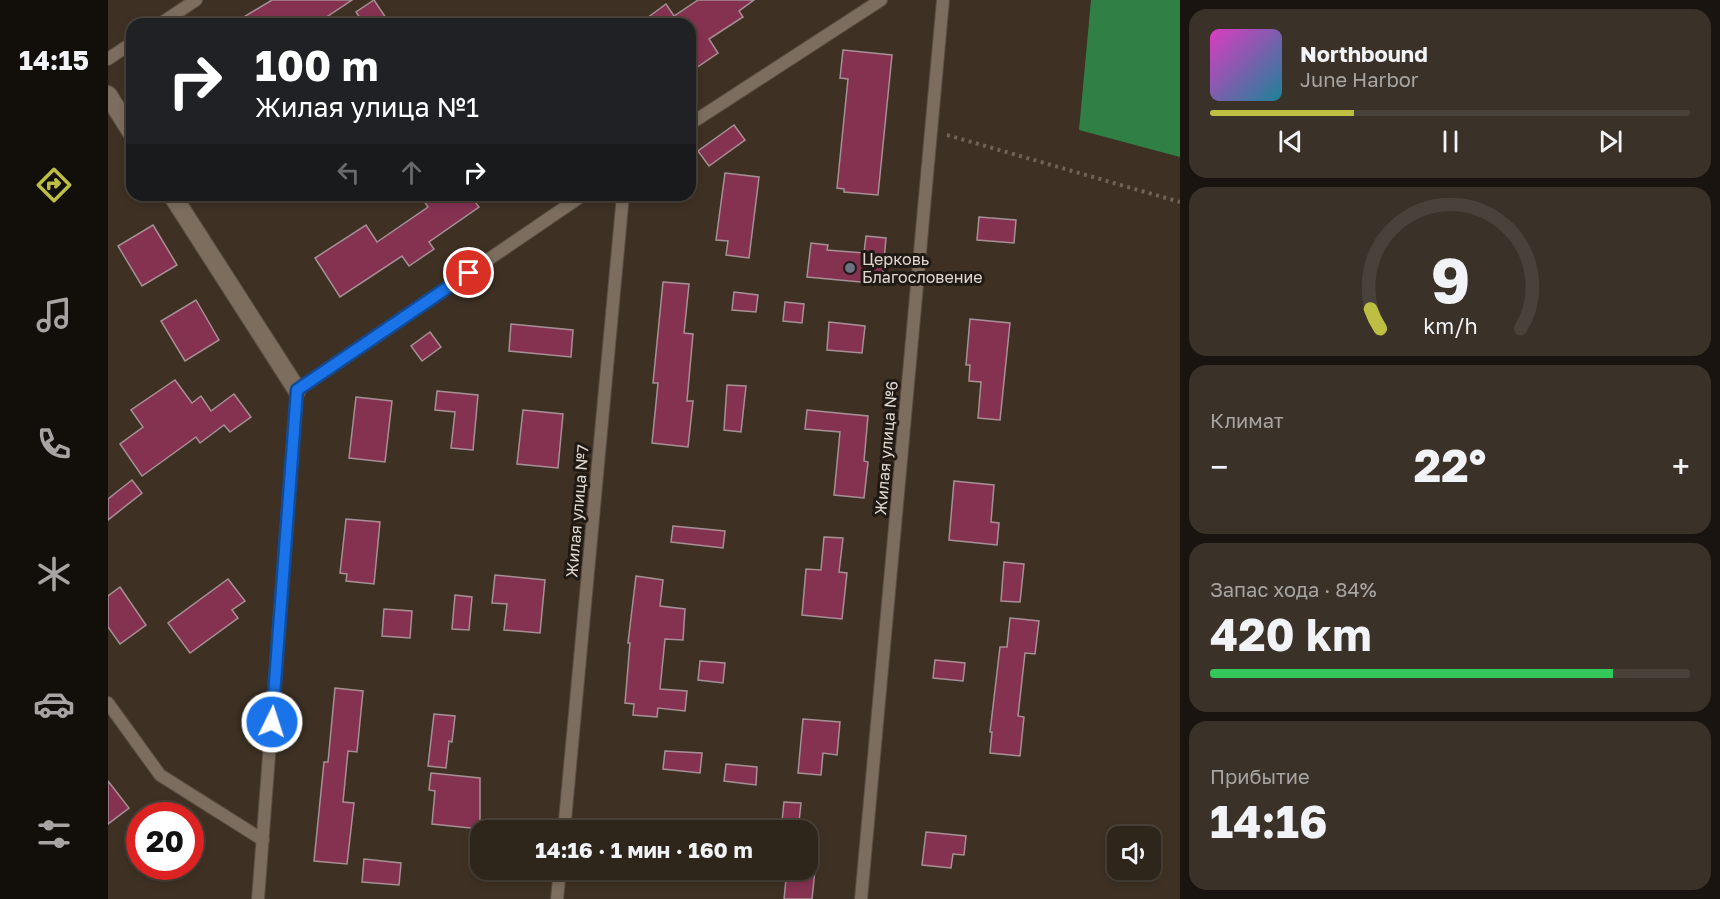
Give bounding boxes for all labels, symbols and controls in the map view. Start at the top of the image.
text: 100 m [255,40,378,90]
text: Northbound [1300,40,1428,67]
icon: right [156,42,234,120]
text: 14:15 [19,44,89,76]
text: June Harbor [1300,67,1419,91]
text: Жилая улица №1 [255,91,479,123]
icon: previous [1274,125,1307,158]
icon: pause [1434,125,1467,158]
icon: next [1594,125,1627,158]
icon: left [332,156,365,189]
icon: ahead [395,156,428,189]
icon: right [458,156,491,189]
icon: directions [33,164,75,206]
text: 9 [1430,242,1470,317]
pin [443,247,494,298]
place label: Церковь Благословение [862,249,982,287]
icon: arrive [452,256,485,289]
marker: Церковь Благословение [843,261,857,275]
icon: music [33,294,75,336]
text: km/h [1423,313,1477,339]
street label: Жилая улица №6 [870,380,902,516]
text: Климат [1210,408,1284,432]
icon: phone [33,423,75,465]
text: 22° [1414,438,1486,492]
street label: Жилая улица №7 [561,444,593,578]
text: − [1210,447,1228,486]
text: + [1672,447,1690,486]
icon: climate [33,553,75,595]
text: Запас хода · 84% [1210,577,1377,601]
text: 420 km [1210,607,1372,661]
icon: car [33,683,75,725]
position arrow [240,690,304,754]
text: Прибытие [1210,764,1310,788]
text: 14:16 [1210,794,1327,848]
speed limit sign: 20 [126,802,204,880]
icon: filters [33,813,75,855]
map controls [1107,826,1161,880]
button: sound [1107,826,1161,880]
text: 14:16 · 1 мин · 160 m [535,836,753,863]

